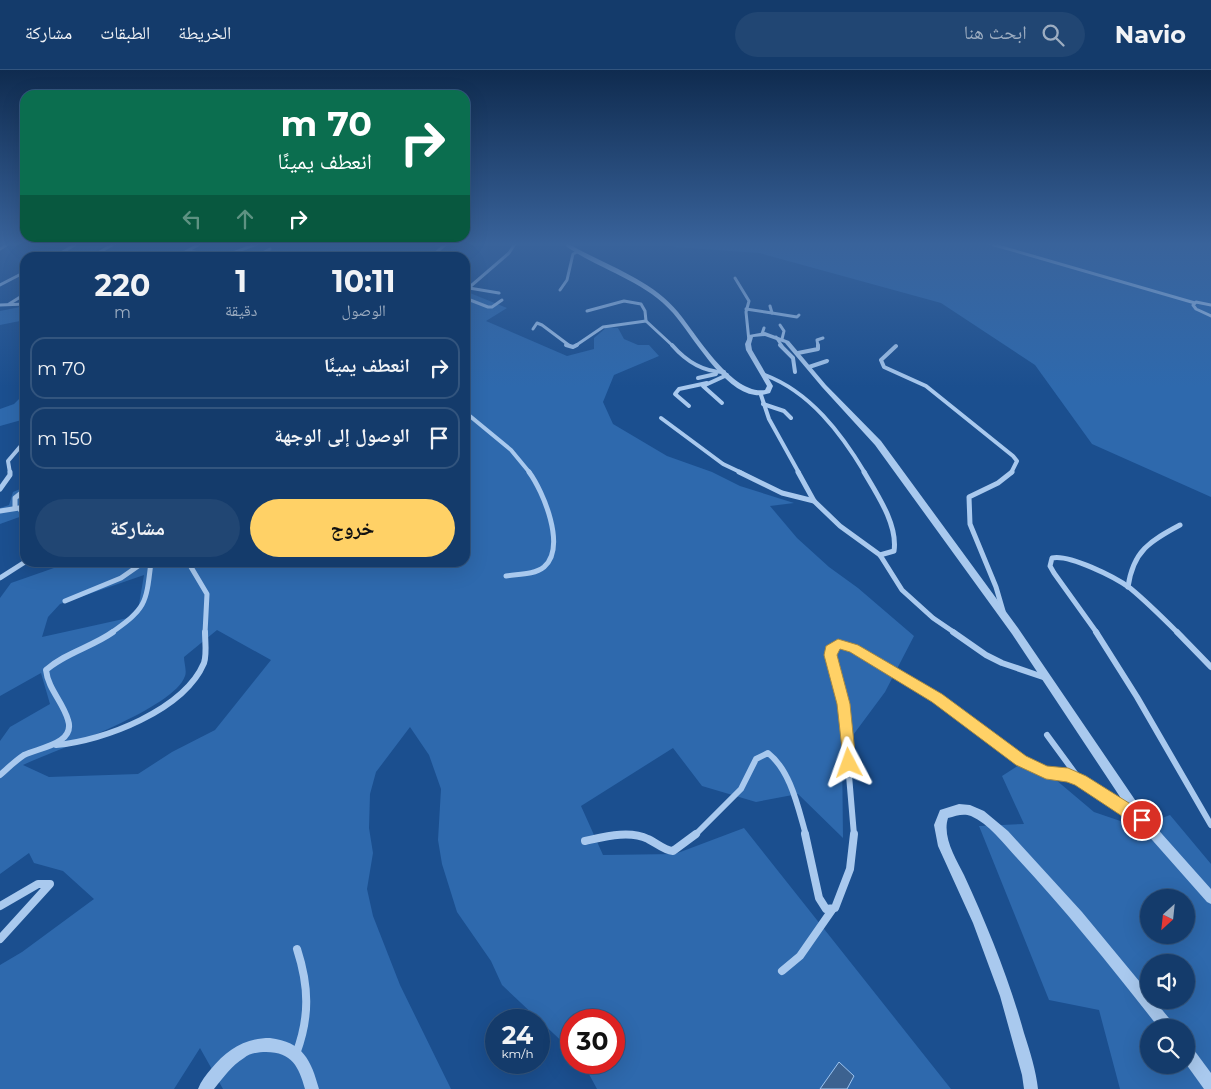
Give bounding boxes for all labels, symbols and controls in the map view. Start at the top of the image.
search box [735,12,1085,57]
text: Navio [1115,20,1186,49]
text: ابحث هنا [964,21,1027,44]
icon: search [1039,21,1067,49]
text: مشاركة [25,22,72,44]
text: الطبقات [100,22,150,44]
text: الخريطة [178,22,231,44]
text: 70 m [281,102,372,145]
icon: right [390,110,455,175]
text: انعطف يمينًا [277,148,372,175]
icon: left [178,205,206,233]
icon: ahead [231,205,259,233]
icon: right [284,205,312,233]
text: 1 [235,263,247,300]
text: 10:11 [332,263,395,300]
text: 220 [95,267,150,304]
text: دقيقة [225,301,257,320]
text: الوصول [342,301,386,320]
text: m [114,303,131,322]
text: انعطف يمينًا [324,354,410,377]
icon: right [425,354,453,382]
text: 70 m [37,357,86,380]
text: الوصول إلى الوجهة [274,424,410,447]
icon: arrive [425,424,453,452]
text: 150 m [37,427,92,450]
button: مشاركة [35,499,240,557]
button: خروج [250,499,455,557]
position arrow [822,736,874,788]
pin [1121,799,1163,841]
icon: arrive [1128,806,1156,834]
north arrow [1140,889,1195,944]
map controls [1140,889,1195,1074]
button: sound [1140,954,1195,1009]
speed limit sign: 30 [560,1009,625,1074]
button: search [1140,1019,1195,1074]
text: 24 [502,1020,533,1050]
text: km/h [501,1046,534,1061]

